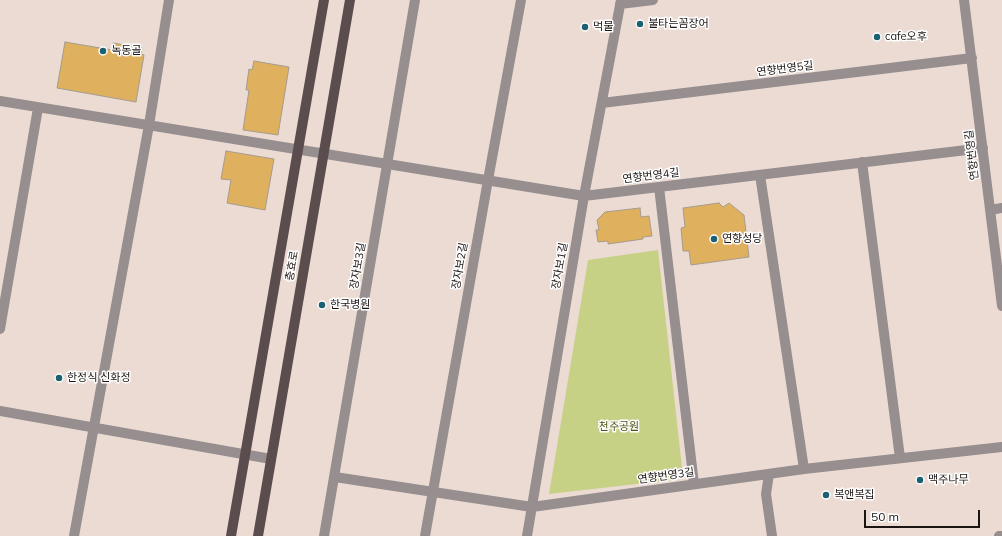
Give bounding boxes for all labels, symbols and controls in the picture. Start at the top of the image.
place label: 불타는꼼장어 [648,17,709,31]
marker: 불타는꼼장어 [635,19,645,29]
place label: 먹물 [593,20,613,34]
marker: 먹물 [580,22,590,32]
place label: cafe오후 [885,30,927,44]
marker: cafe오후 [872,32,882,42]
place label: 녹동골 [111,44,141,58]
marker: 녹동골 [98,46,108,56]
street label: 연향번영5길 [756,59,814,79]
street label: 연향번영길 [962,129,982,181]
street label: 연향번영4길 [622,166,680,186]
place label: 연향성당 [722,232,762,246]
marker: 연향성당 [709,234,719,244]
street label: 장자보3길 [347,242,369,290]
street label: 장자보2길 [449,242,471,290]
street label: 장자보1길 [549,242,571,290]
street label: 충효로 [283,250,301,282]
place label: 한국병원 [330,298,370,312]
marker: 한국병원 [317,300,327,310]
place label: 한정식 신화정 [67,371,131,385]
marker: 한정식 신화정 [54,373,64,383]
park label: 천주공원 [599,420,639,434]
street label: 연향번영3길 [637,465,695,487]
place label: 맥주나무 [928,473,968,487]
marker: 맥주나무 [915,475,925,485]
place label: 복앤복집 [834,488,874,502]
marker: 복앤복집 [821,490,831,500]
scale bar [866,502,982,528]
text: 50 m [871,509,899,524]

